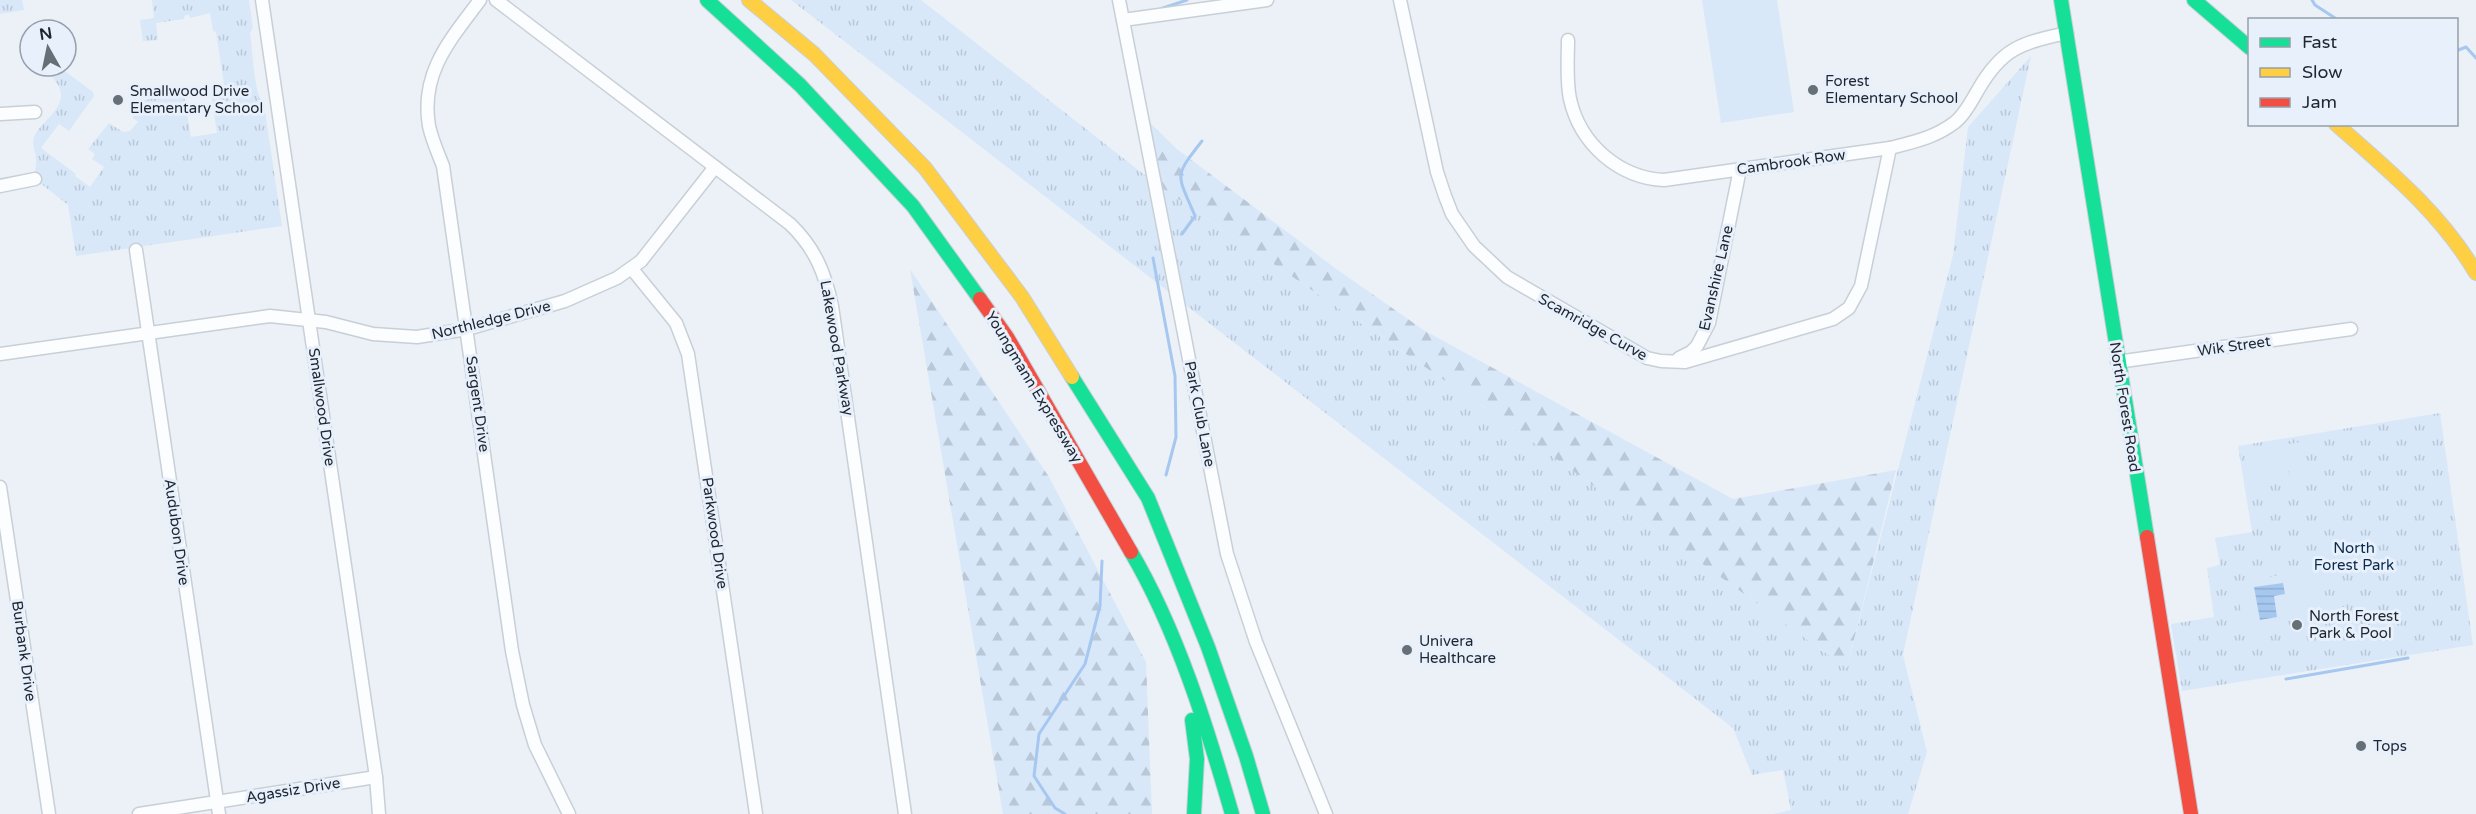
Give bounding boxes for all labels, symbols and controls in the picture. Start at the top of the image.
north arrow [18,18,78,78]
legend [2248,18,2458,126]
text: N [38,23,54,45]
text: Fast [2302,31,2337,53]
text: Slow [2302,61,2343,83]
place label: Forest Elementary School [1825,72,1958,107]
place label: Smallwood Drive Elementary School [130,82,263,117]
marker: Forest Elementary School [1806,83,1820,97]
text: Jam [2302,91,2337,113]
marker: Smallwood Drive Elementary School [111,93,125,107]
street label: Cambrook Row [1736,145,1847,179]
street label: Evanshire Lane [1695,224,1737,332]
street label: Lakewood Parkway [816,279,858,417]
street label: Scamridge Curve [1535,290,1651,364]
street label: Northledge Drive [430,297,552,343]
street label: Youngmann Expressway [982,308,1086,466]
street label: Wik Street [2196,332,2272,360]
street label: North Forest Road [2106,341,2144,473]
street label: Smallwood Drive [305,347,339,467]
street label: Sargent Drive [462,355,494,453]
street label: Park Club Lane [1181,360,1219,468]
street label: Parkwood Drive [698,476,732,590]
street label: Audubon Drive [161,478,193,586]
park label: North Forest Park [2314,539,2394,574]
street label: Burbank Drive [8,600,40,702]
place label: North Forest Park & Pool [2309,607,2399,642]
marker: North Forest Park & Pool [2290,618,2304,632]
place label: Univera Healthcare [1419,632,1496,667]
marker: Univera Healthcare [1400,643,1414,657]
place label: Tops [2373,737,2407,755]
marker: Tops [2354,739,2368,753]
street label: Agassiz Drive [244,774,342,806]

